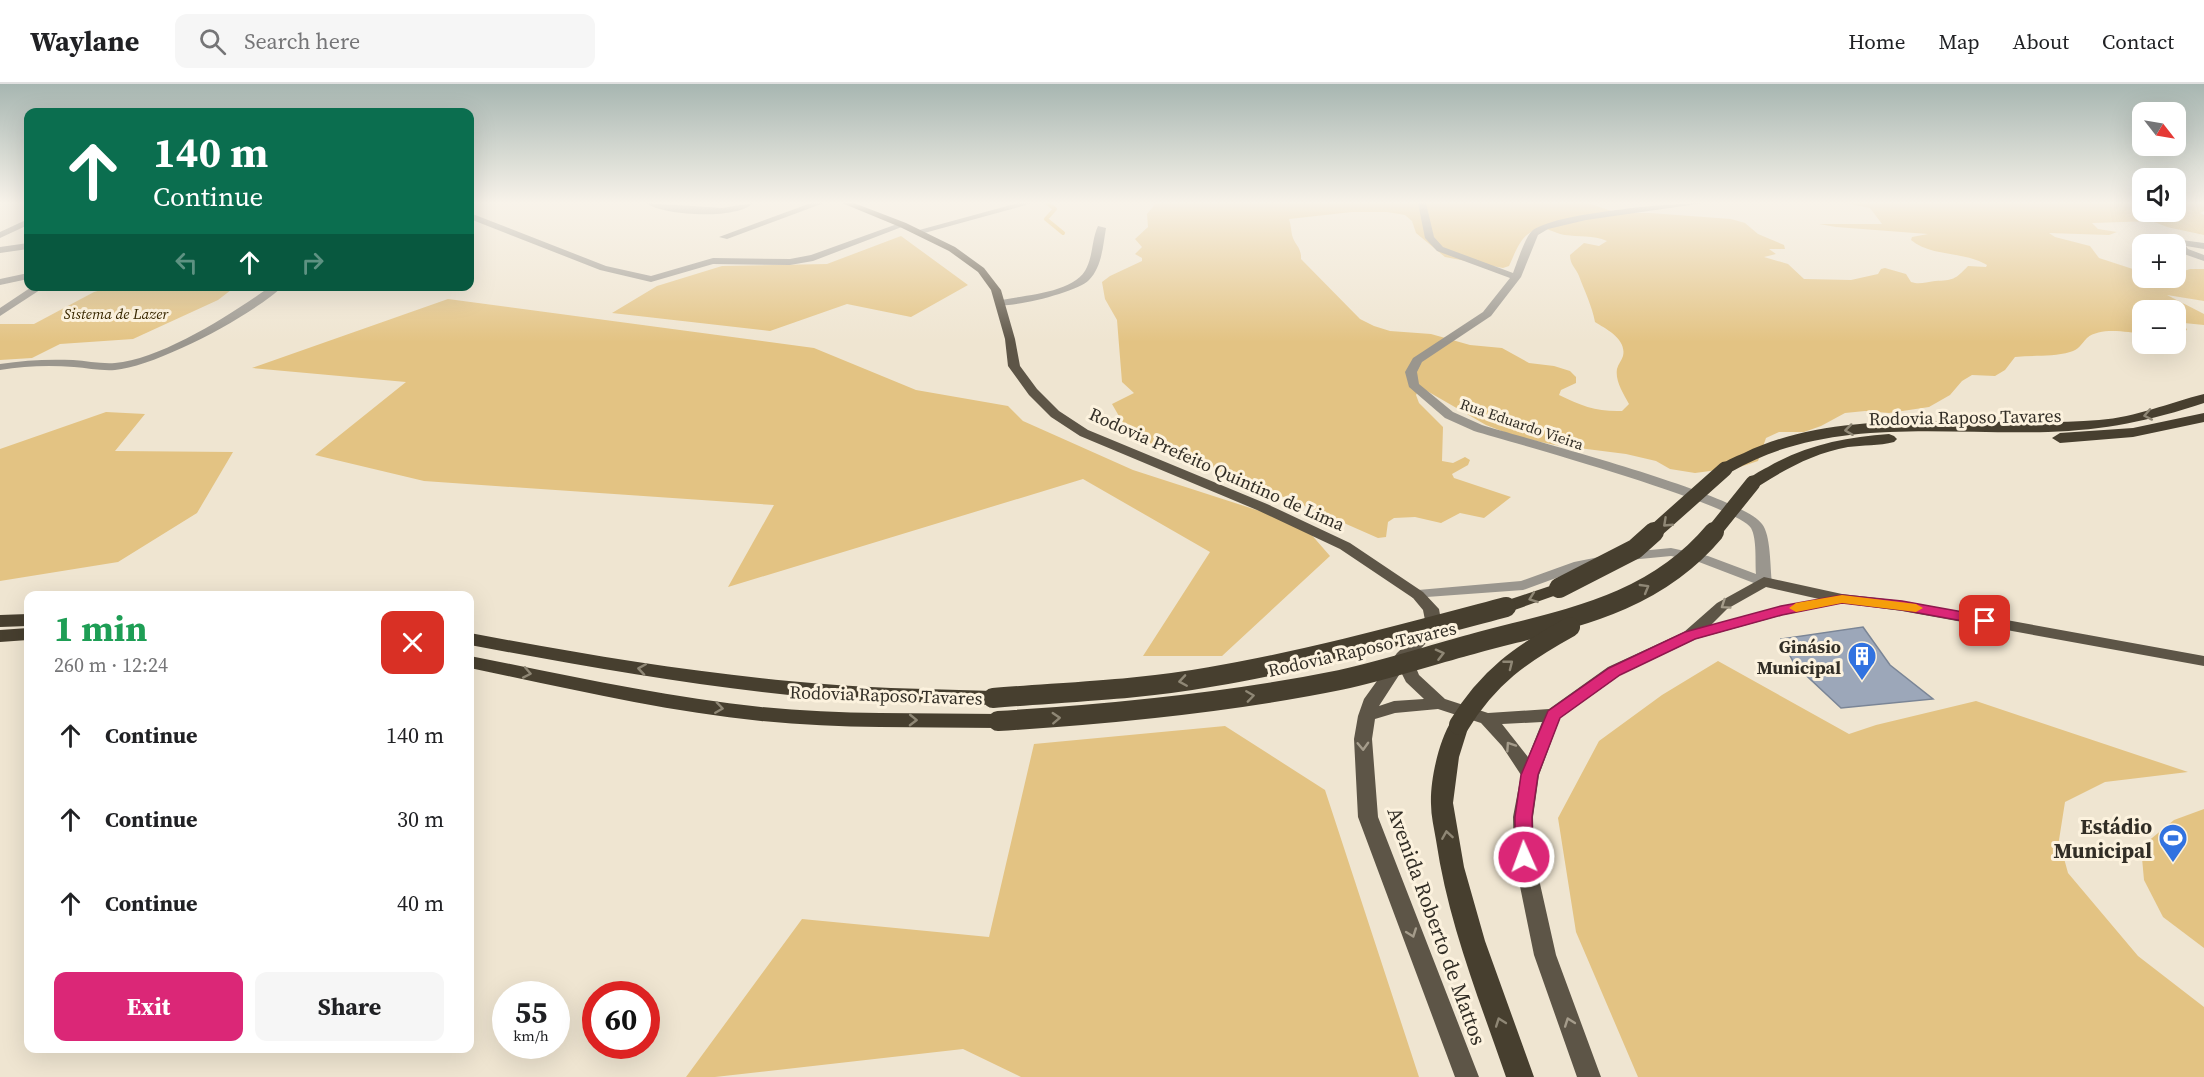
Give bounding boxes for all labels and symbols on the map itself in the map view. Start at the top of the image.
north arrow [2132,102,2186,156]
park label: Sistema de Lazer [64,303,169,324]
street label: Rua Eduardo Vieira [1457,393,1587,455]
street label: Rodovia Prefeito Quintino de Lima [1085,401,1350,537]
street label: Rodovia Raposo Tavares [1868,403,2062,431]
one-way arrow [2144,408,2154,421]
one-way arrow [1845,424,1854,436]
one-way arrow [1663,516,1673,527]
one-way arrow [1639,584,1649,595]
one-way arrow [1528,590,1539,603]
pin [1959,595,2010,646]
one-way arrow [1720,598,1731,609]
street label: Rodovia Raposo Tavares [1265,615,1459,683]
place label: Ginásio Municipal [1757,634,1841,680]
building icon: Ginásio Municipal [1846,640,1878,682]
one-way arrow [1435,649,1445,662]
one-way arrow [1502,660,1513,671]
one-way arrow [637,663,647,675]
one-way arrow [522,666,532,679]
one-way arrow [1179,674,1188,686]
street label: Rodovia Raposo Tavares [789,679,983,711]
one-way arrow [1246,691,1255,703]
one-way arrow [714,701,723,714]
one-way arrow [1052,711,1061,724]
one-way arrow [909,714,918,726]
one-way arrow [1506,741,1517,752]
one-way arrow [1357,742,1370,751]
street label: Avenida Roberto de Mattos [1380,803,1494,1049]
place label: Estádio Municipal [2054,812,2152,865]
sports icon: Estádio Municipal [2157,822,2189,864]
position arrow [1492,825,1556,889]
one-way arrow [1441,830,1453,839]
one-way arrow [1404,927,1417,938]
speed limit sign: 60 [582,981,660,1059]
one-way arrow [1494,1017,1507,1028]
one-way arrow [1564,1017,1577,1028]

